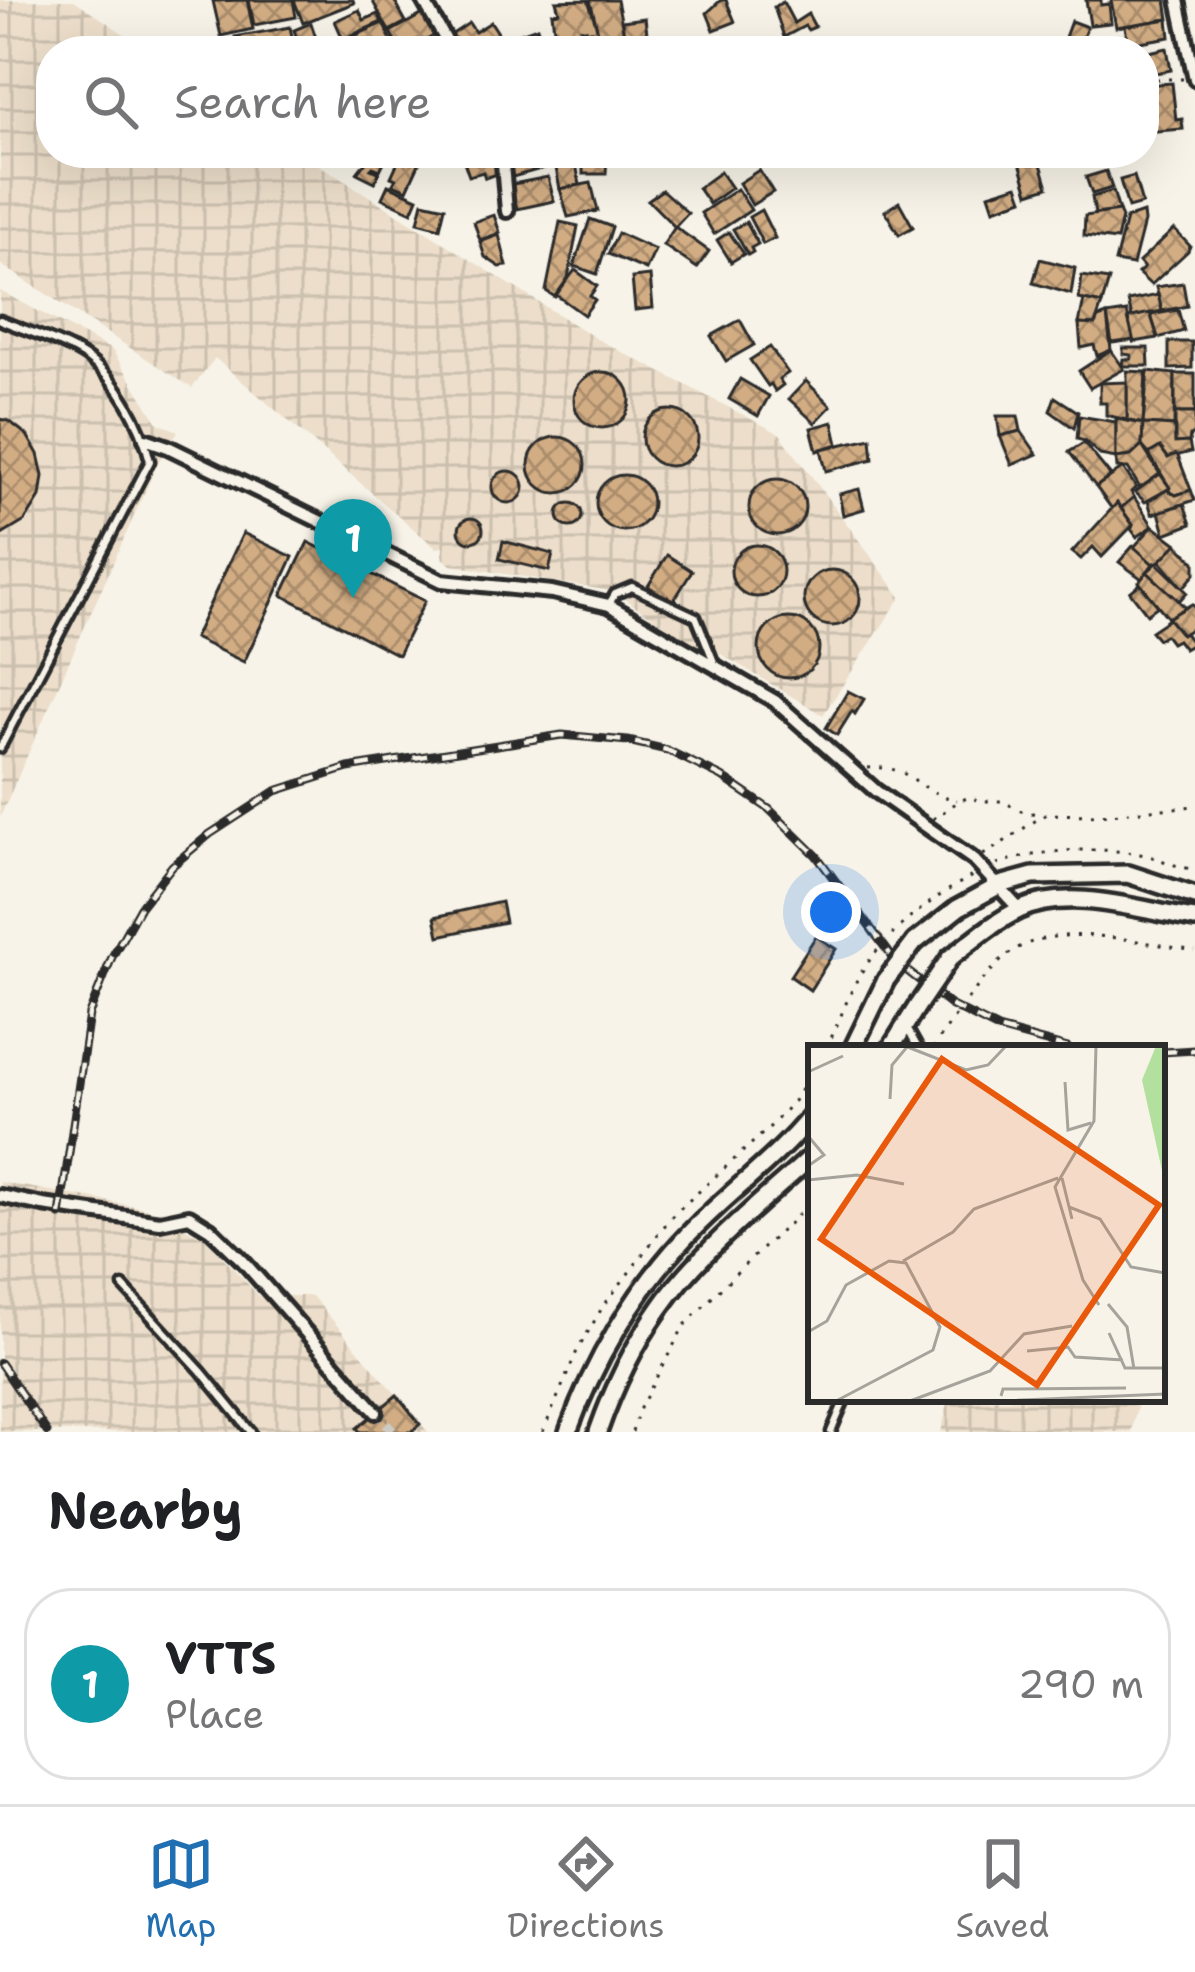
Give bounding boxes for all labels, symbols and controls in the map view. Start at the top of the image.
search box [36,36,1159,168]
icon: search [78,69,144,135]
text: Search here [174,72,431,132]
pin: 1 [314,499,392,598]
your location [801,882,861,942]
inset map [808,1045,1165,1402]
text: Nearby [48,1476,243,1544]
text: VTTS [165,1628,276,1688]
text: 1 [81,1658,99,1710]
text: 290 m [1018,1658,1144,1710]
text: Place [165,1688,264,1740]
tab: Map [146,1831,216,1948]
tab: Directions [507,1831,665,1948]
tab: Saved [956,1831,1049,1948]

